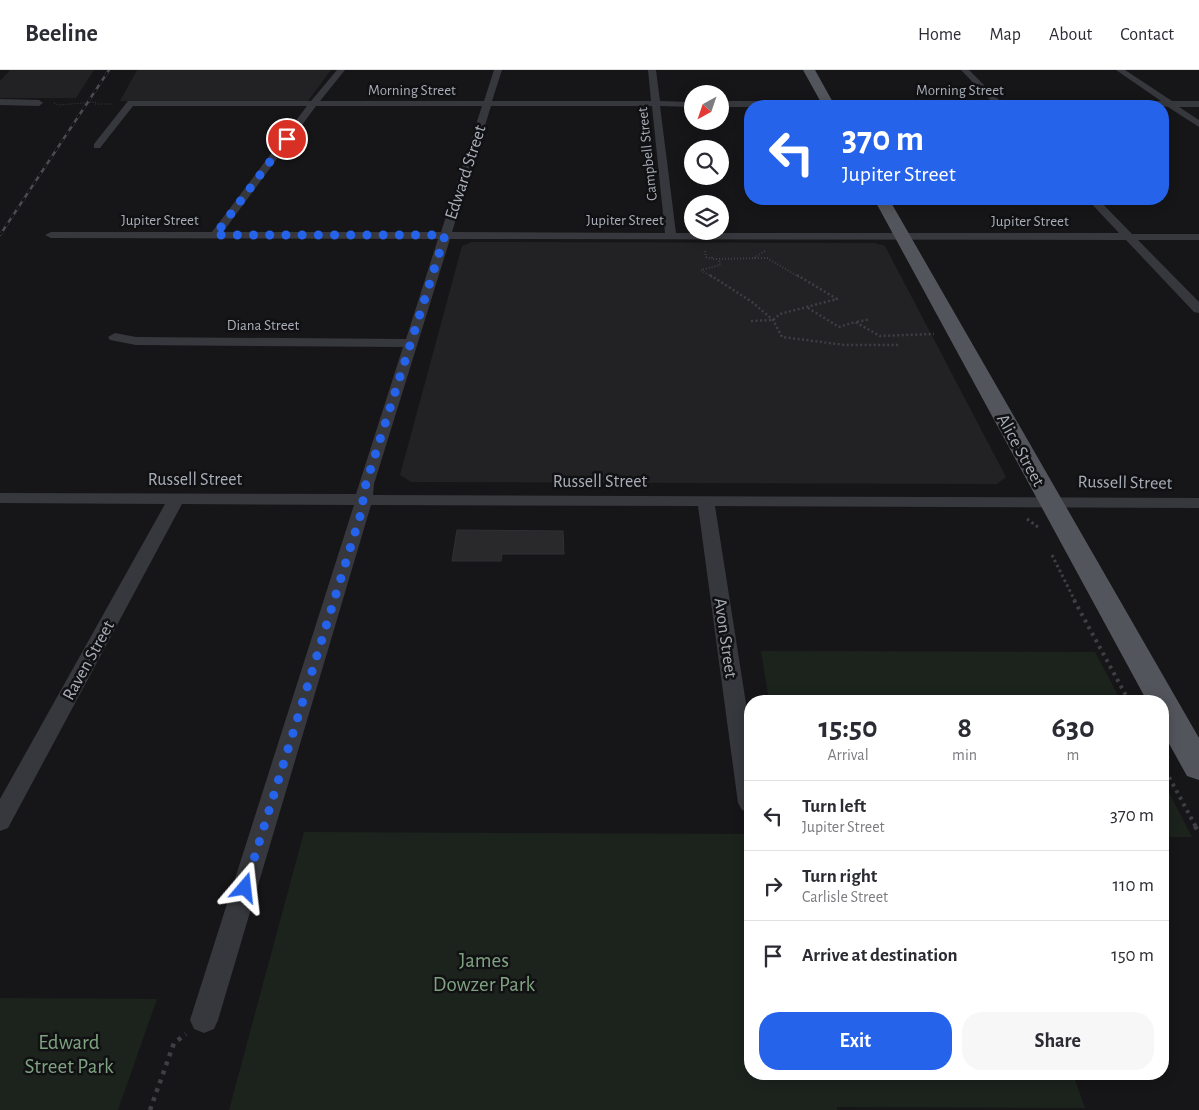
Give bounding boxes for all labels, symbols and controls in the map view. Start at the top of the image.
text: Beeline [25,22,98,46]
text: Home [918,26,961,44]
text: Map [989,26,1021,44]
text: About [1049,26,1092,44]
text: Contact [1120,26,1174,44]
street label: Morning Street [368,83,456,98]
street label: Morning Street [916,83,1004,98]
north arrow [684,85,729,130]
map controls [684,85,729,240]
street label: Campbell Street [635,106,660,201]
pin [266,118,308,160]
icon: left [759,120,824,185]
text: 370 m [842,122,924,157]
street label: Edward Street [442,123,490,222]
icon: arrive [273,125,301,153]
button: search [684,140,729,185]
text: Jupiter Street [842,163,956,185]
button: layers [684,195,729,240]
street label: Jupiter Street [121,213,199,228]
street label: Jupiter Street [586,213,664,228]
street label: Jupiter Street [991,214,1069,229]
street label: Diana Street [227,318,299,333]
street label: Alice Street [993,411,1047,490]
street label: Russell Street [148,471,243,489]
street label: Russell Street [553,473,648,491]
street label: Russell Street [1077,473,1173,493]
street label: Avon Street [710,597,740,680]
street label: Raven Street [60,617,118,703]
text: 15:50 [818,713,878,743]
text: 8 [957,713,972,743]
text: 630 [1051,713,1095,743]
text: Arrival [827,747,869,763]
text: min [952,747,977,763]
text: m [1067,747,1079,763]
text: Turn left [802,797,866,816]
icon: left [759,802,787,830]
text: 370 m [1110,806,1154,825]
text: Jupiter Street [802,819,885,835]
position arrow [218,861,270,913]
text: Turn right [802,867,877,886]
icon: right [759,872,787,900]
text: 110 m [1113,876,1154,895]
text: Carlisle Street [802,889,888,905]
icon: arrive [759,942,787,970]
text: Arrive at destination [802,946,958,965]
text: 150 m [1111,946,1154,965]
park label: James Dowzer Park [433,950,536,995]
button: Exit [759,1012,952,1070]
button: Share [962,1012,1154,1070]
park label: Edward Street Park [24,1032,114,1077]

